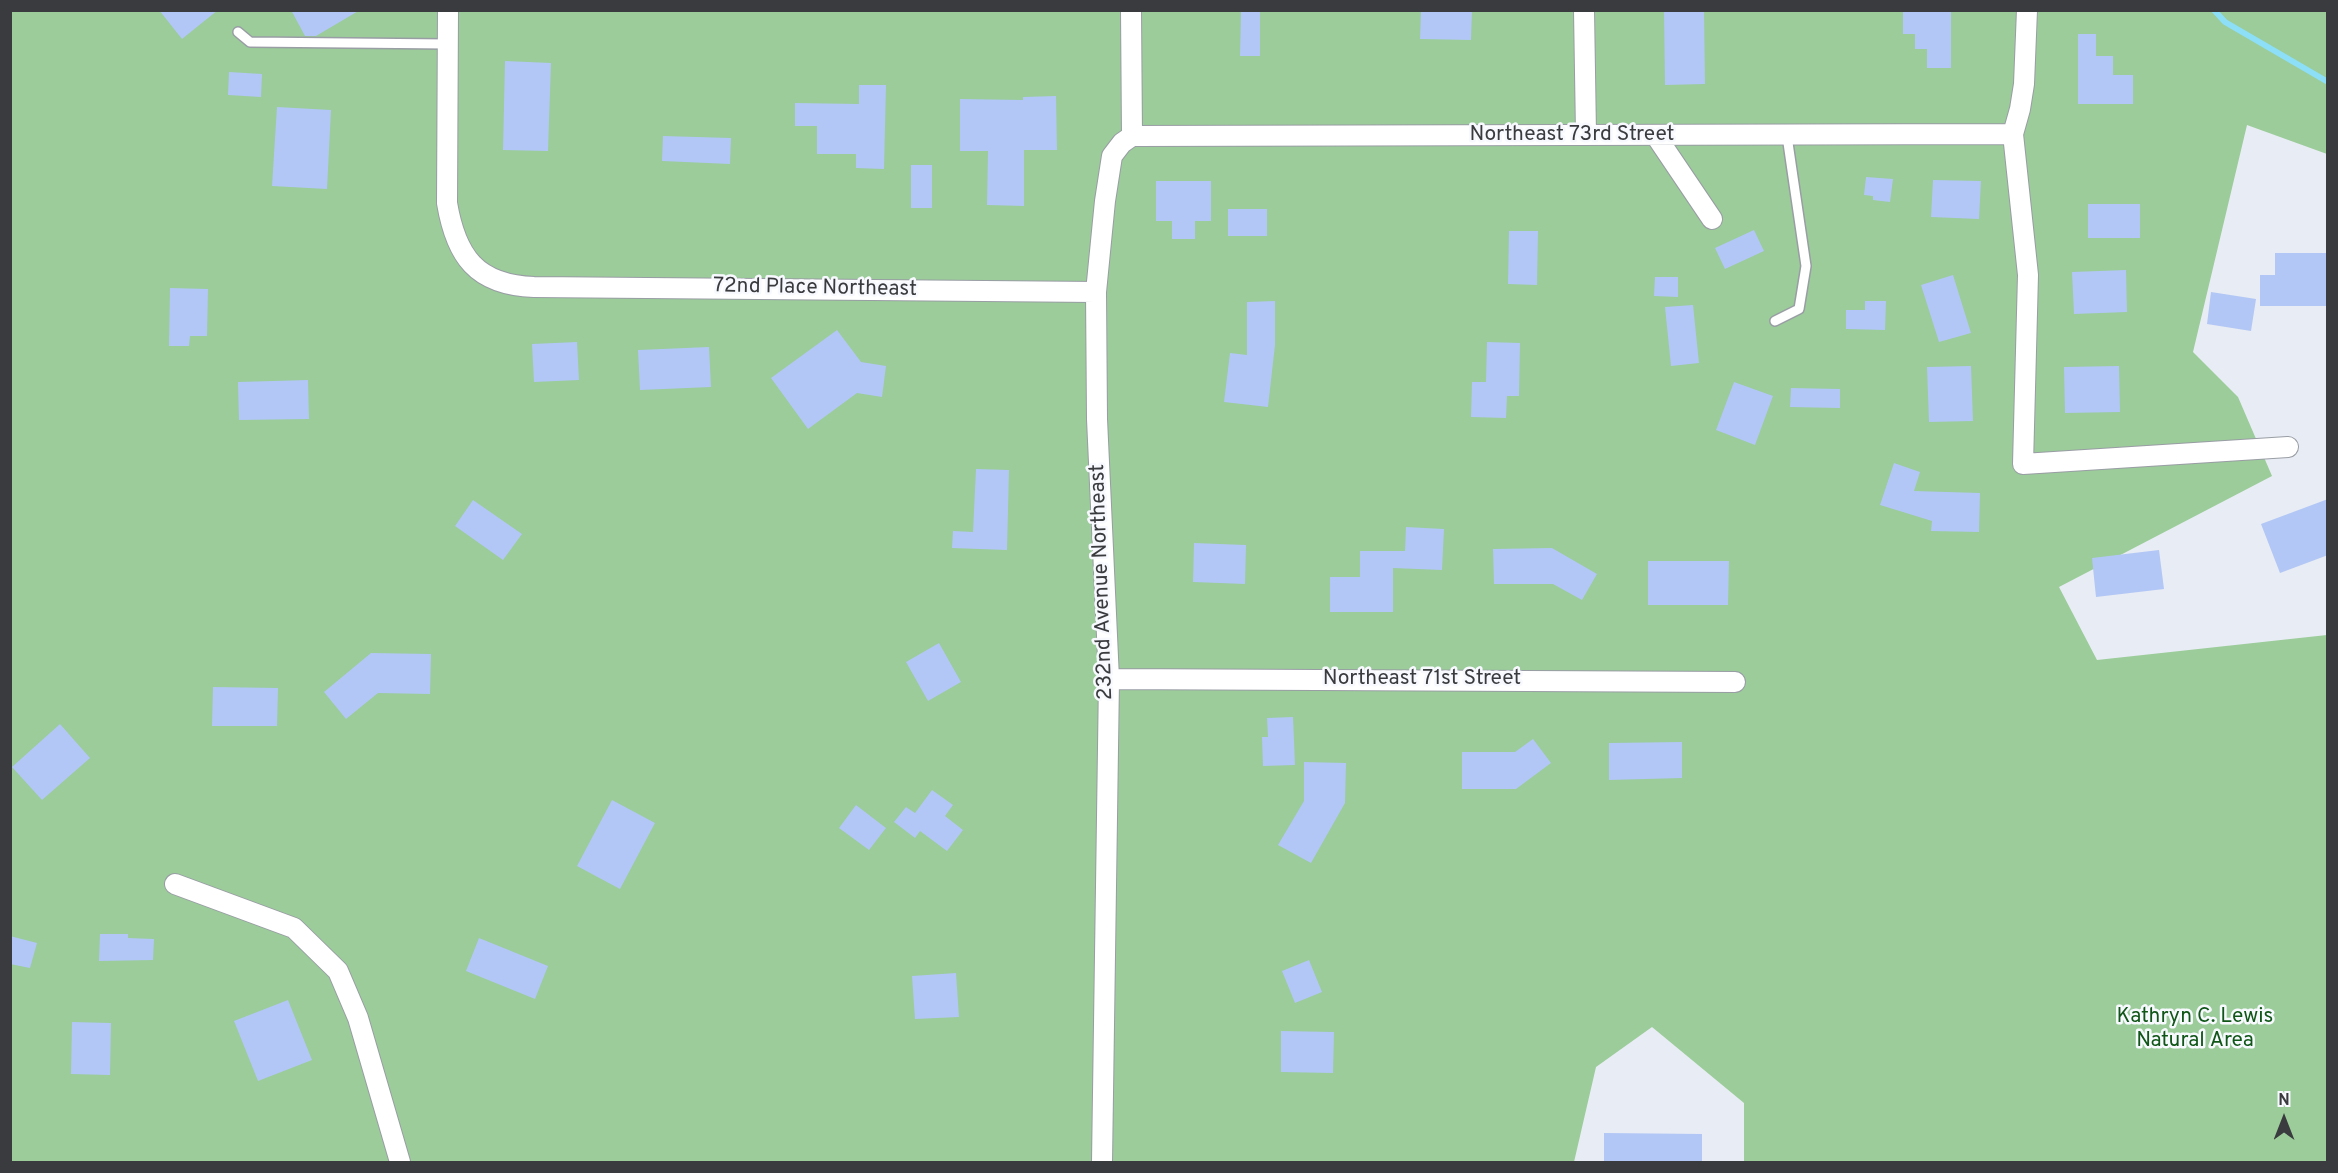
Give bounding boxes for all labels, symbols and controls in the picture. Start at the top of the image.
street label: Northeast 73rd Street [1470,123,1674,149]
street label: 72nd Place Northeast [713,275,917,303]
street label: 232nd Avenue Northeast [1086,463,1120,701]
street label: Northeast 71st Street [1323,667,1521,693]
park label: Kathryn C. Lewis Natural Area [2117,1005,2273,1055]
north arrow [2254,1089,2314,1149]
text: N [2278,1091,2290,1111]

